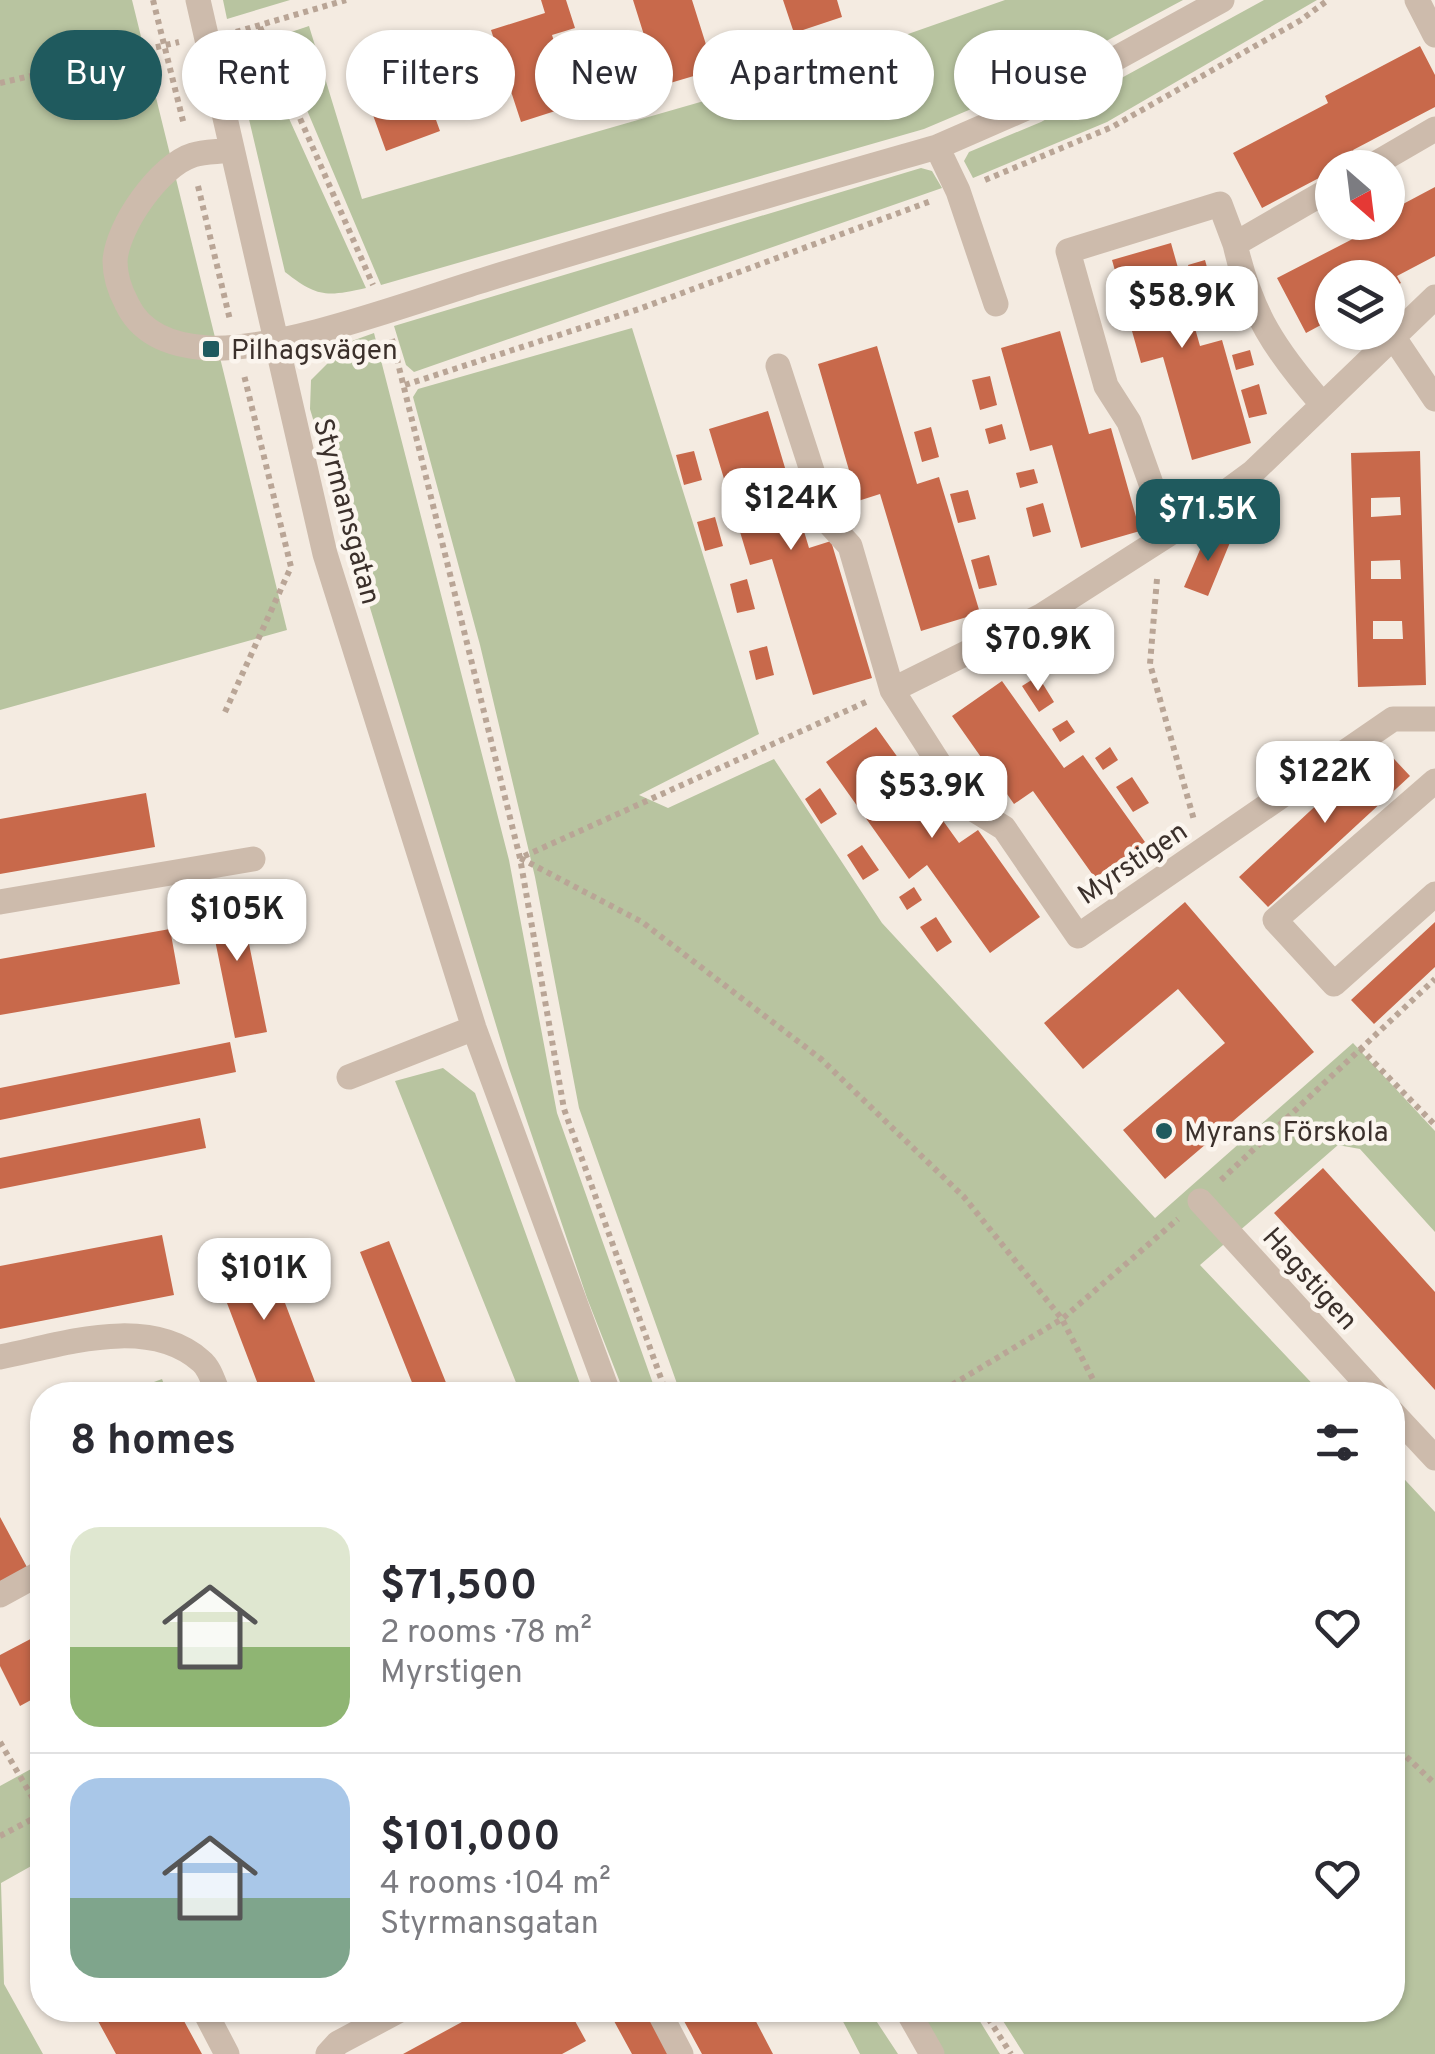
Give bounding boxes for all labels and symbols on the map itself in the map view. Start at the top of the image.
north arrow [1315,150,1405,240]
pin: $58.9K [1101,266,1263,351]
place label: Pilhagsvägen [231,334,398,370]
marker: Pilhagsvägen [200,338,222,360]
street label: Styrmansgatan [303,415,387,609]
pin: $124K [721,468,861,553]
pin: $71.5K [1127,479,1289,564]
pin: $70.9K [957,609,1119,694]
pin: $122K [1255,741,1395,826]
pin: $53.9K [851,756,1013,841]
street label: Myrstigen [1072,815,1196,914]
pin: $105K [167,879,307,964]
place label: Myrans Förskola [1184,1116,1388,1152]
marker: Myrans Förskola [1153,1120,1175,1142]
street label: Hagstigen [1253,1221,1364,1339]
pin: $101K [194,1238,334,1323]

